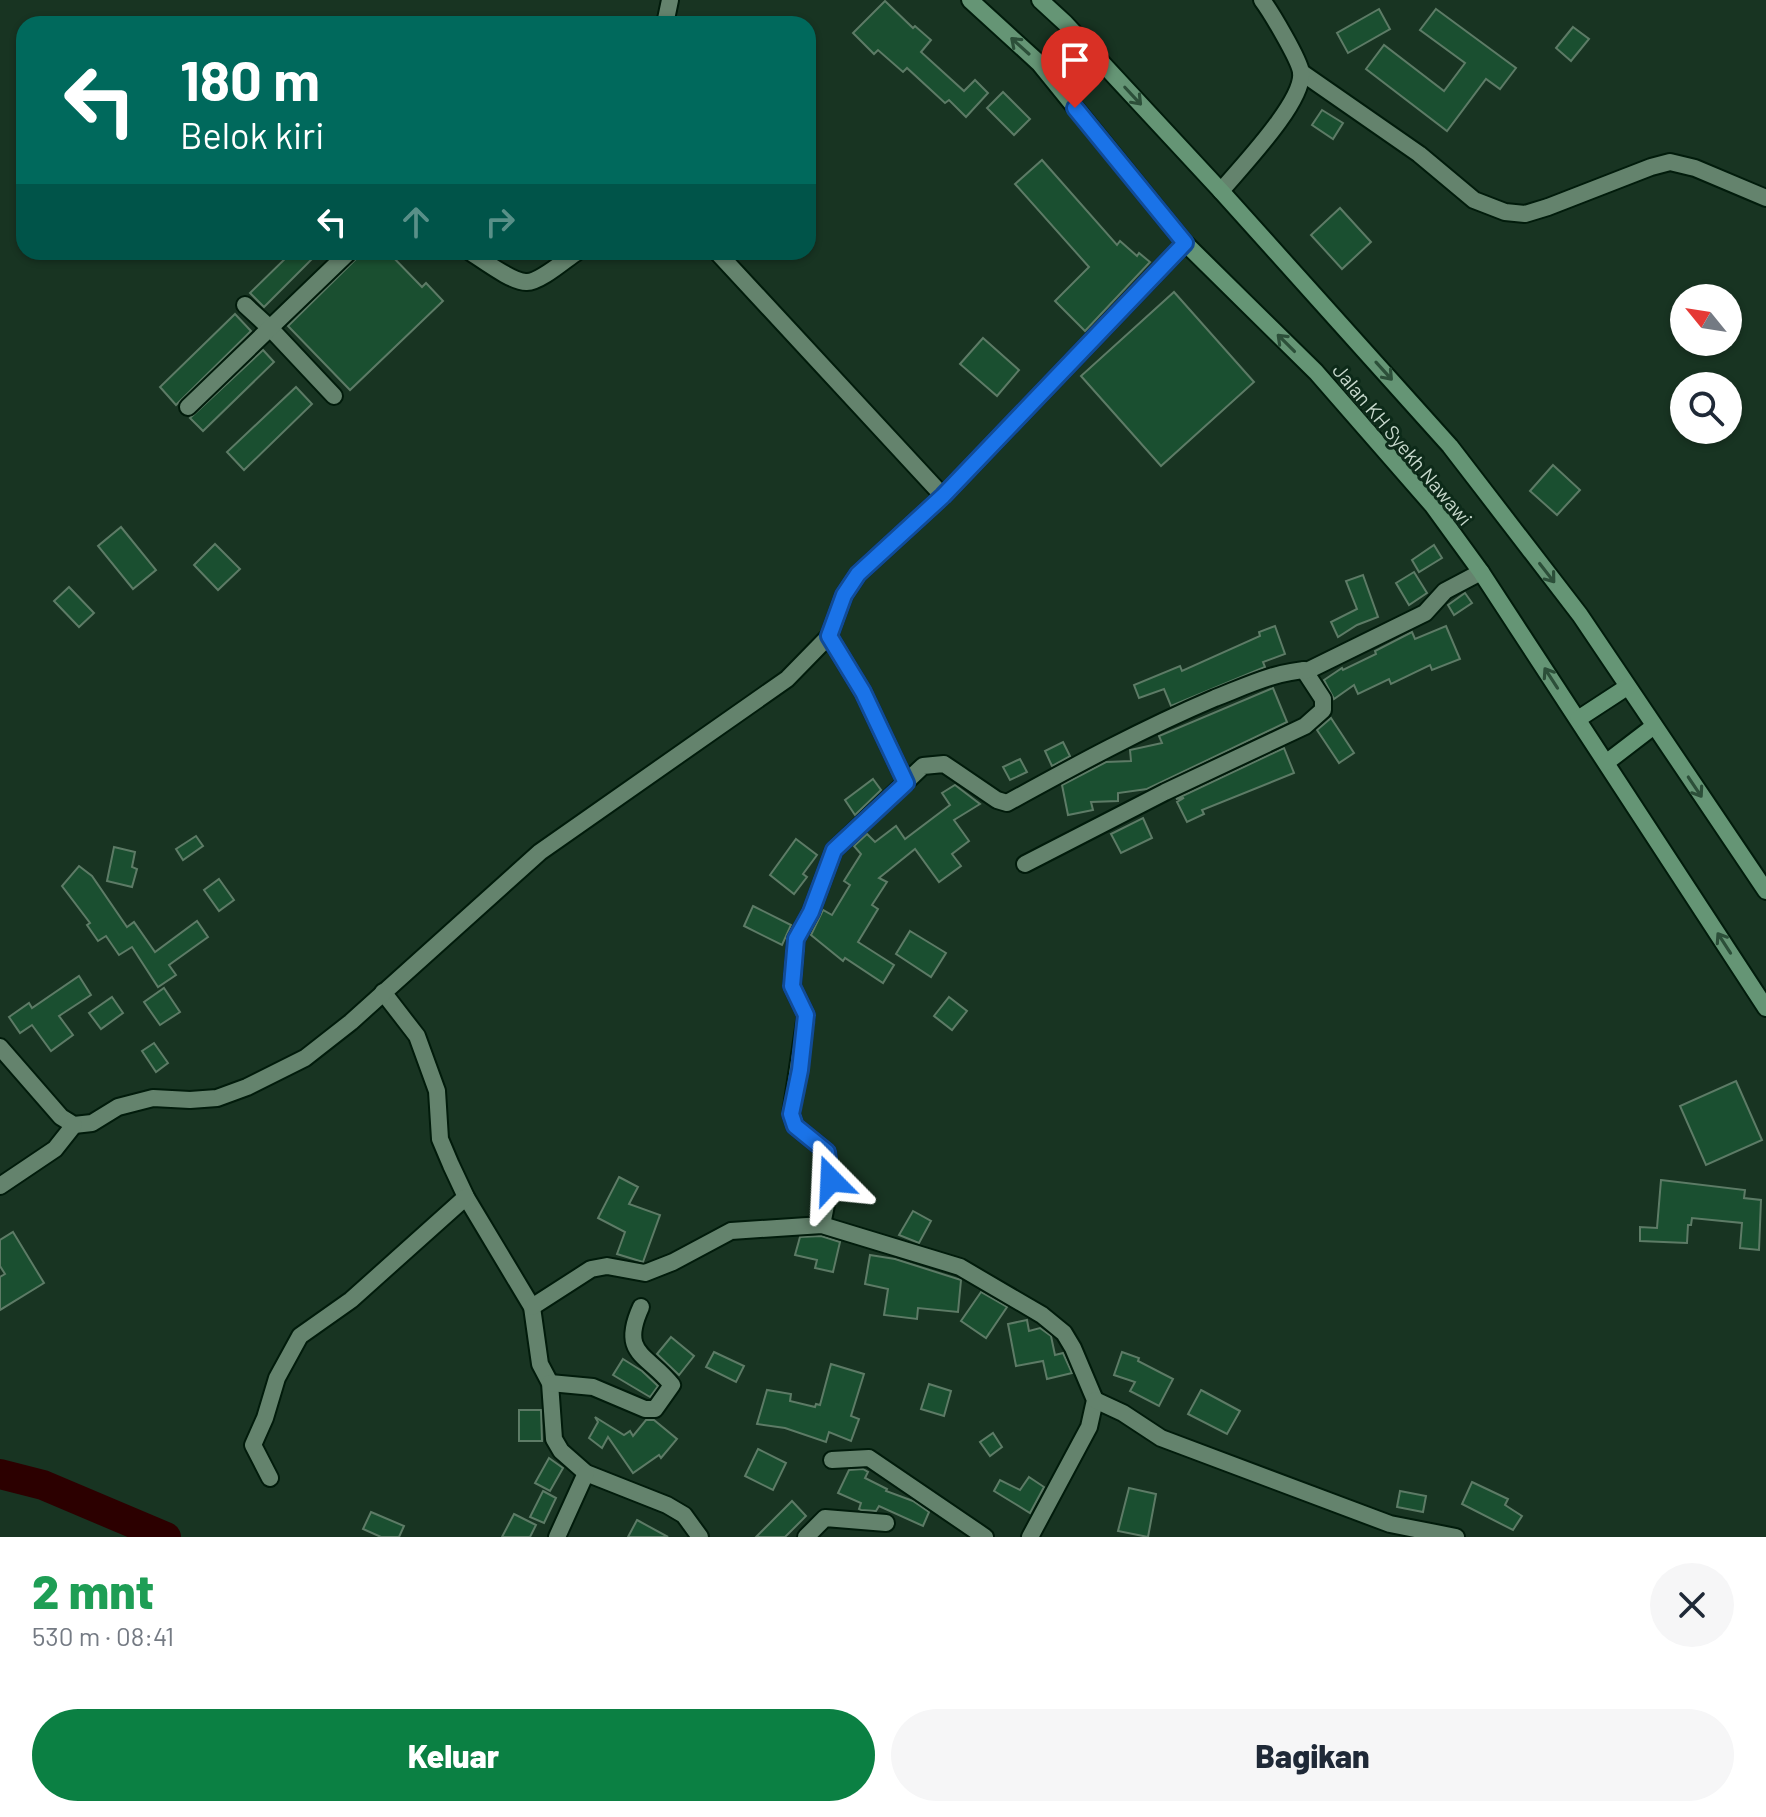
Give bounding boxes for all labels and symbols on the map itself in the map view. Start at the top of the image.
pin [1041,26,1109,108]
one-way arrow [1010,37,1030,55]
one-way arrow [1124,86,1143,106]
north arrow [1670,284,1742,356]
one-way arrow [1277,334,1296,353]
street label: Jalan KH Syekh Nawawi [1328,358,1478,530]
one-way arrow [1375,360,1393,380]
one-way arrow [1538,562,1556,583]
one-way arrow [1543,667,1559,690]
one-way arrow [1687,775,1703,797]
one-way arrow [1715,932,1732,954]
position arrow [789,1138,873,1222]

